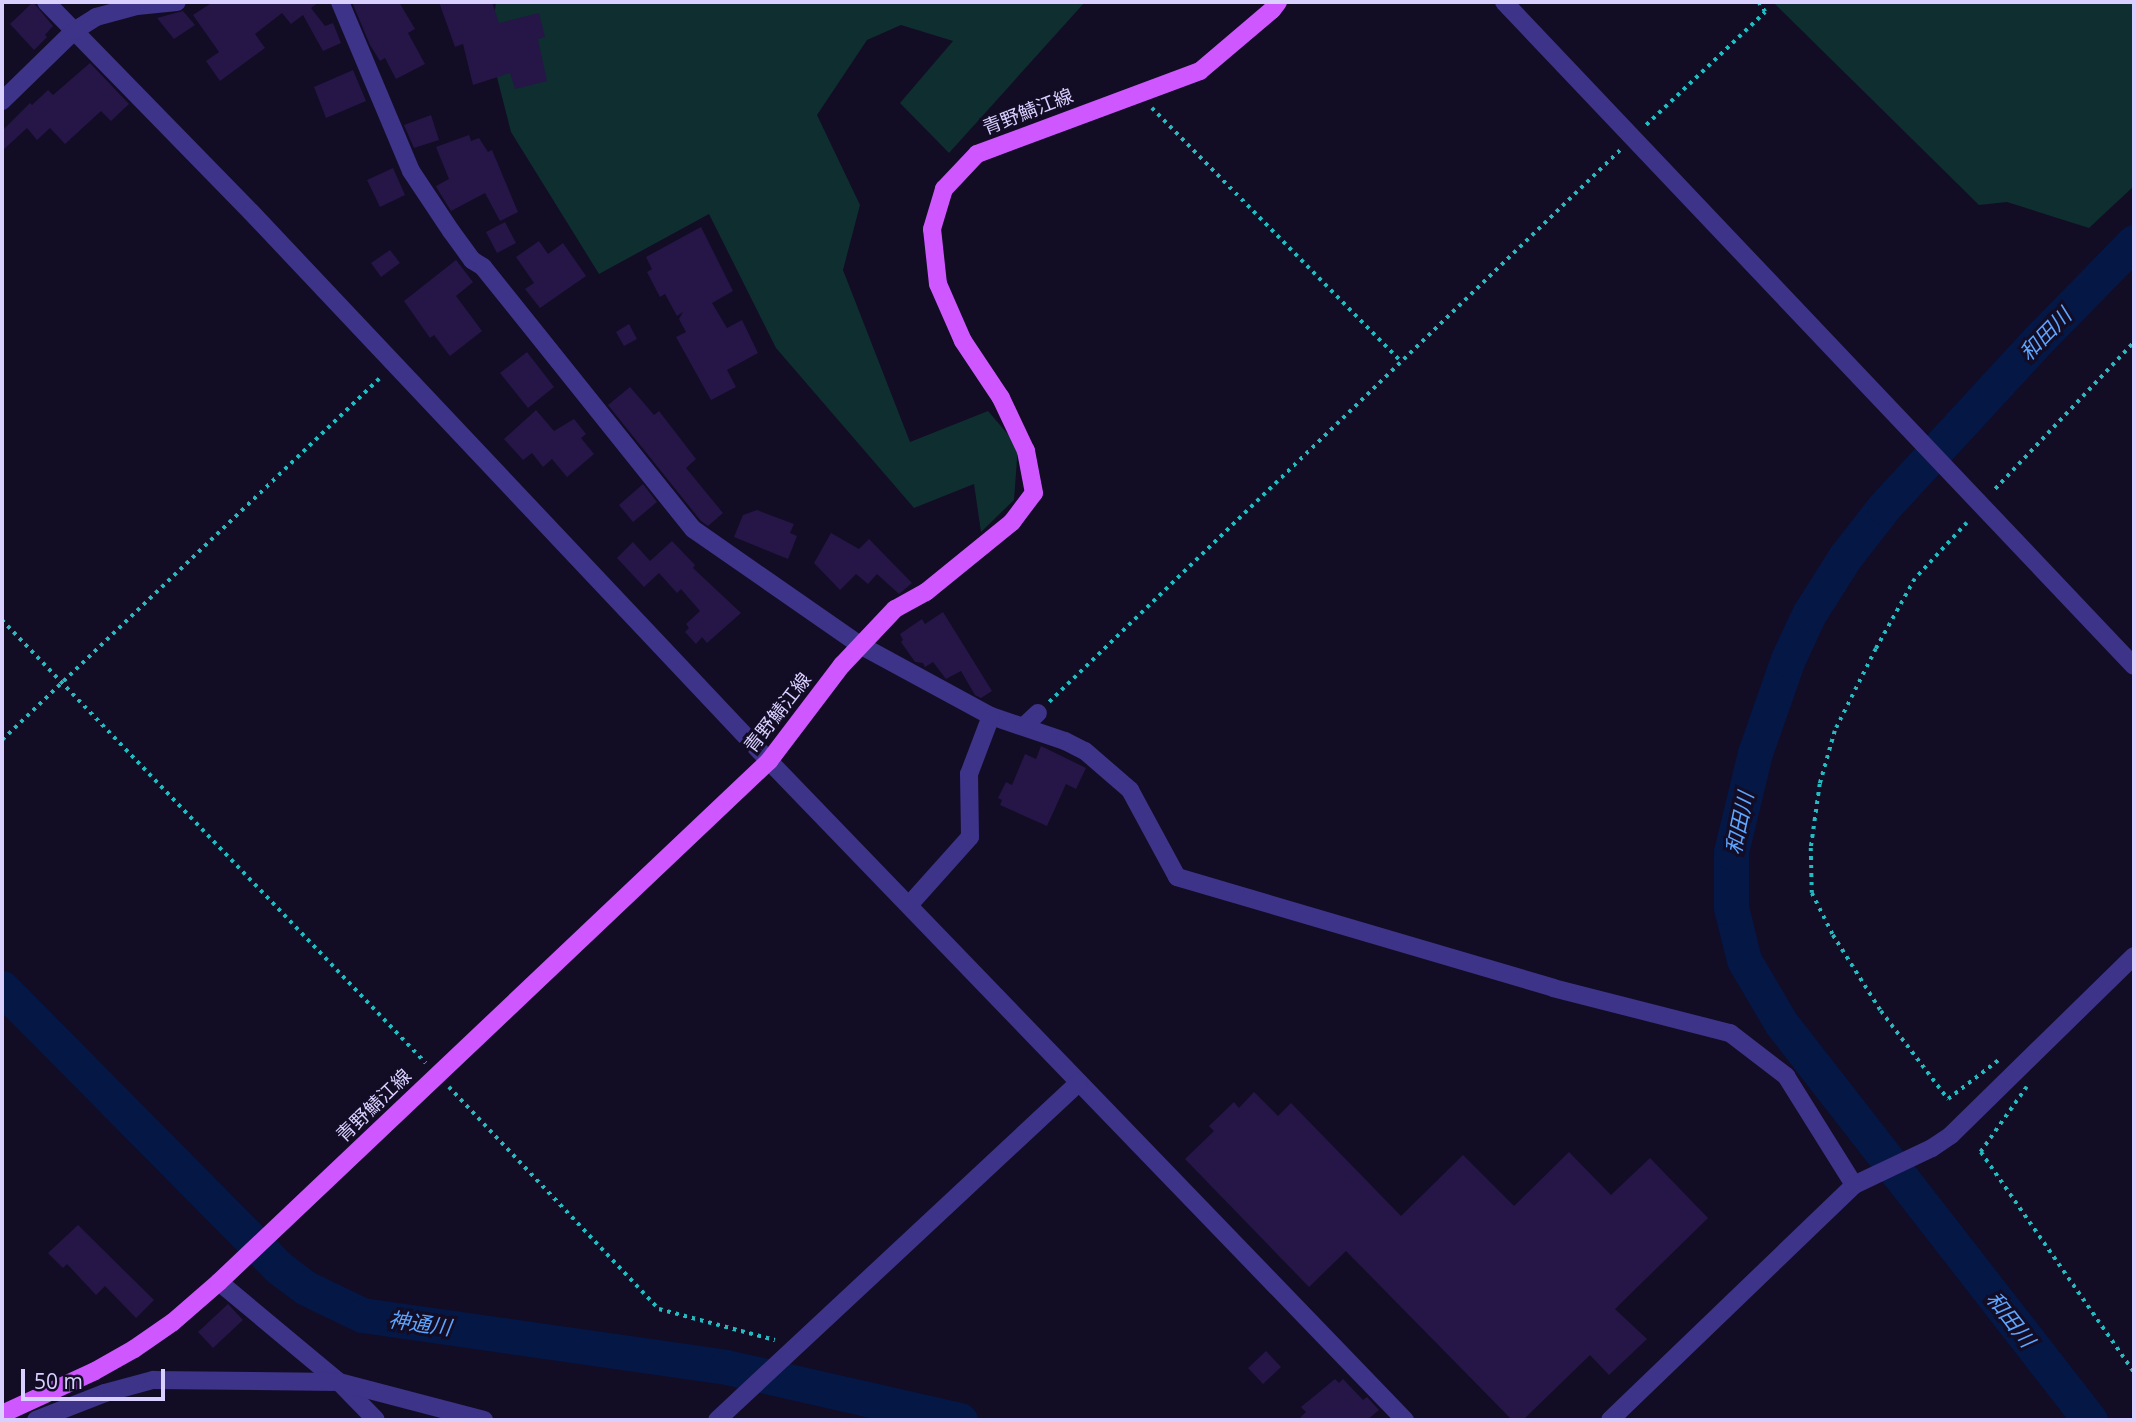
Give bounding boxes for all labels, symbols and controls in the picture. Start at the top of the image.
street label: 青野鯖江線 [980,84,1076,140]
water label: 和田川 [2014,303,2076,365]
street label: 青野鯖江線 [740,669,816,757]
water label: 和田川 [1720,790,1758,856]
street label: 青野鯖江線 [332,1065,416,1147]
water label: 和田川 [1982,1286,2040,1352]
water label: 神通川 [387,1306,453,1340]
scale bar [24,1356,168,1400]
text: 50 m [34,1367,83,1395]

